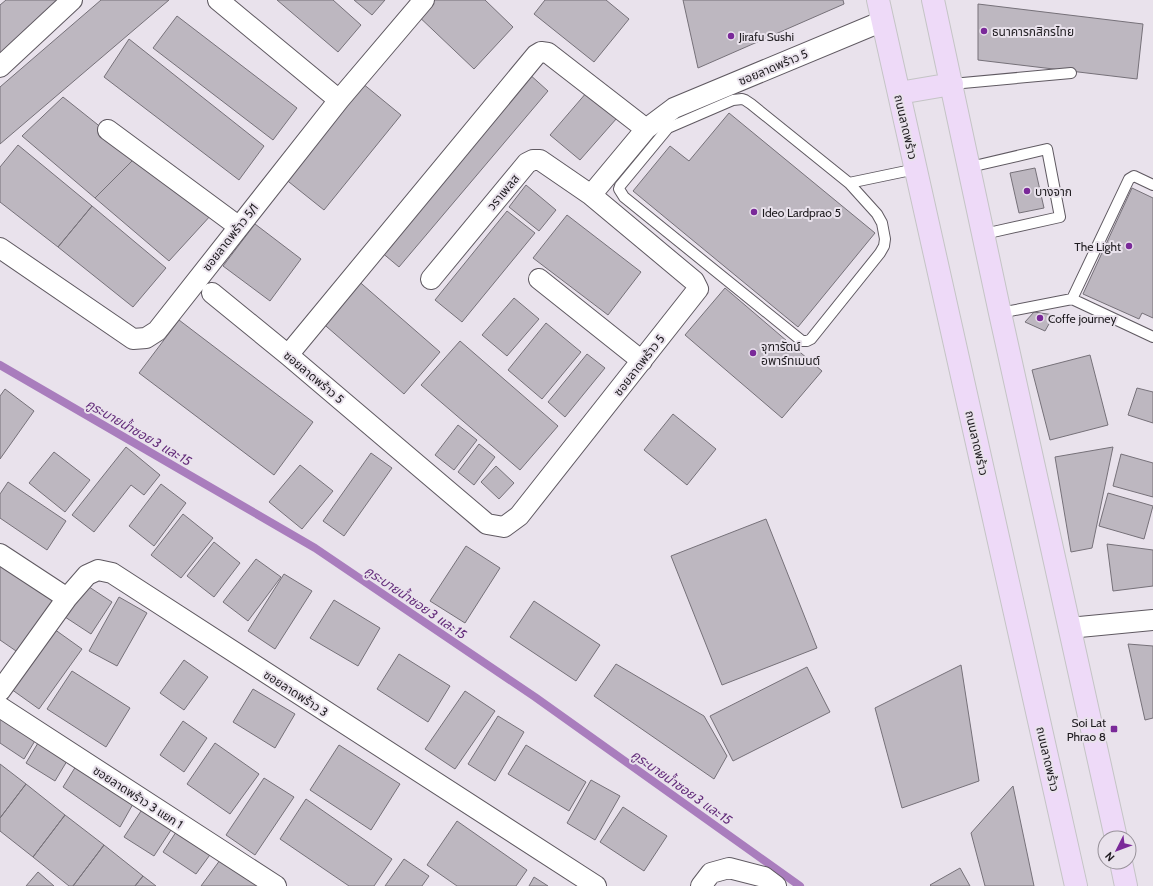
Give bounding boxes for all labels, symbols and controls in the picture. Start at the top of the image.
place label: ธนาคารกสิกรไทย [992,24,1074,39]
marker: ธนาคารกสิกรไทย [979,26,989,36]
place label: Jirafu Sushi [738,29,794,44]
marker: Jirafu Sushi [726,31,736,41]
street label: ซอยลาดพร้าว 5 [736,46,810,88]
street label: ถนนลาดพร้าว [891,93,921,161]
street label: วราเพลส [484,171,522,213]
place label: บางจาก [1035,184,1072,199]
marker: บางจาก [1022,186,1032,196]
street label: ซอยลาดพร้าว 5/1 [199,200,261,274]
place label: Ideo Lardprao 5 [762,205,841,220]
marker: Ideo Lardprao 5 [749,207,759,217]
place label: The Light [1074,239,1121,254]
marker: The Light [1124,241,1134,251]
place label: Coffe journey [1048,311,1117,326]
marker: Coffe journey [1035,313,1045,323]
street label: ซอยลาดพร้าว 5 [610,331,668,399]
place label: จุฑารัตน์ อพาร์ทเมนต์ [761,339,820,368]
street label: ซอยลาดพร้าว 5 [281,347,347,407]
marker: จุฑารัตน์ อพาร์ทเมนต์ [748,348,758,358]
water label: คูระบายน้ำซอย 3 และ 15 [83,394,196,470]
street label: ถนนลาดพร้าว [962,409,992,477]
water label: คูระบายน้ำซอย 3 และ 15 [361,561,471,643]
street label: ซอยลาดพร้าว 3 [261,667,331,719]
place label: Soi Lat Phrao 8 [1067,715,1106,744]
marker: Soi Lat Phrao 8 [1109,724,1119,734]
street label: ถนนลาดพร้าว [1033,725,1063,793]
water label: คูระบายน้ำซอย 3 และ 15 [628,745,736,829]
street label: ซอยลาดพร้าว 3 แยก 1 [90,762,186,832]
north arrow [1097,830,1137,870]
text: N [1102,849,1117,864]

